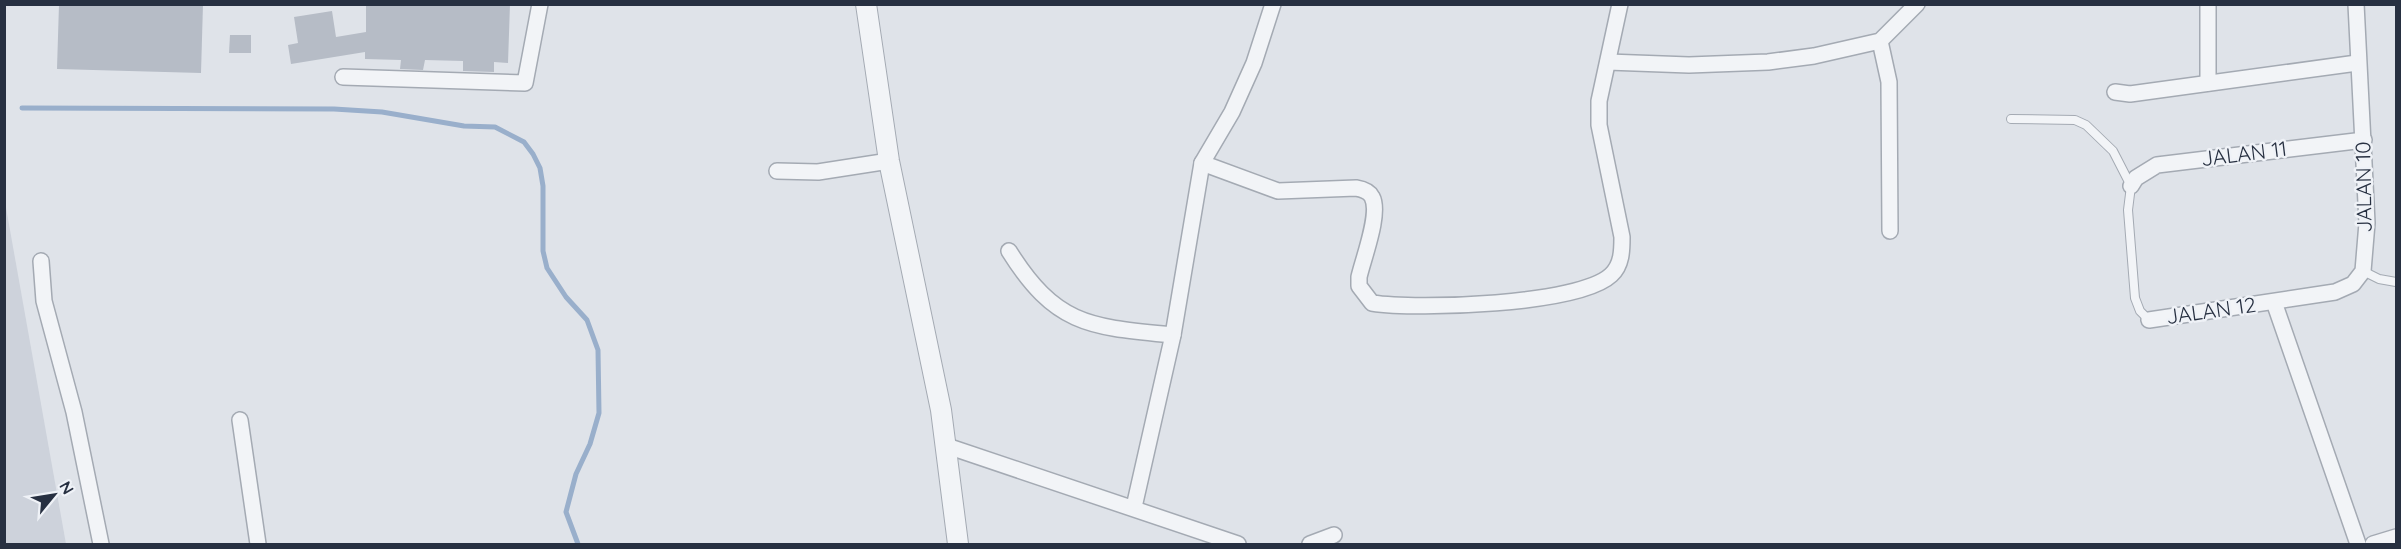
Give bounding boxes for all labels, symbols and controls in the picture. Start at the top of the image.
street label: JALAN 11 [2199,135,2288,171]
street label: JALAN 10 [2349,141,2377,233]
street label: JALAN 12 [2164,291,2257,329]
north arrow [24,465,84,525]
text: N [55,477,79,498]

